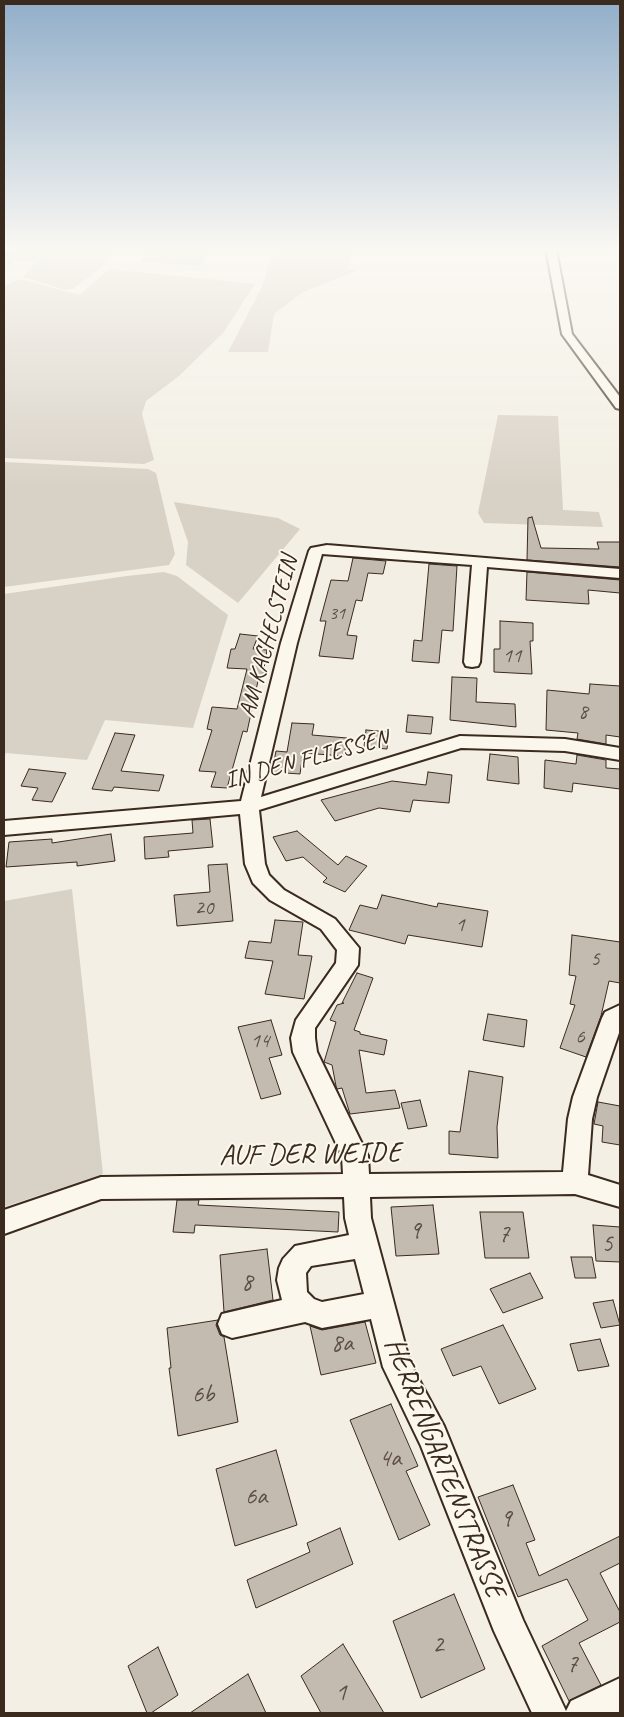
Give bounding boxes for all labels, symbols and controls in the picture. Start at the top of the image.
street label: AM KACHELSTEIN [234,553,304,721]
house number: 31 [329,603,345,625]
house number: 11 [503,643,521,669]
house number: 8 [578,699,588,725]
street label: IN DEN FLIESSEN [222,724,392,796]
house number: 20 [195,895,213,921]
house number: 1 [455,912,465,938]
house number: 5 [590,946,600,972]
house number: 6 [575,1024,585,1050]
house number: 14 [251,1028,269,1054]
street label: AUF DER WEIDE [219,1136,401,1174]
house number: 9 [409,1216,421,1246]
house number: 7 [498,1220,510,1250]
house number: 5 [601,1229,613,1259]
house number: 8 [241,1268,253,1298]
house number: 8a [331,1329,353,1359]
street label: HERRENGARTENSTRASSE [376,1333,512,1603]
house number: 6b [192,1380,214,1410]
house number: 4a [379,1444,401,1474]
house number: 6a [245,1482,267,1512]
house number: 9 [500,1504,512,1534]
house number: 2 [432,1630,444,1660]
house number: 7 [566,1650,578,1680]
house number: 1 [335,1678,347,1708]

